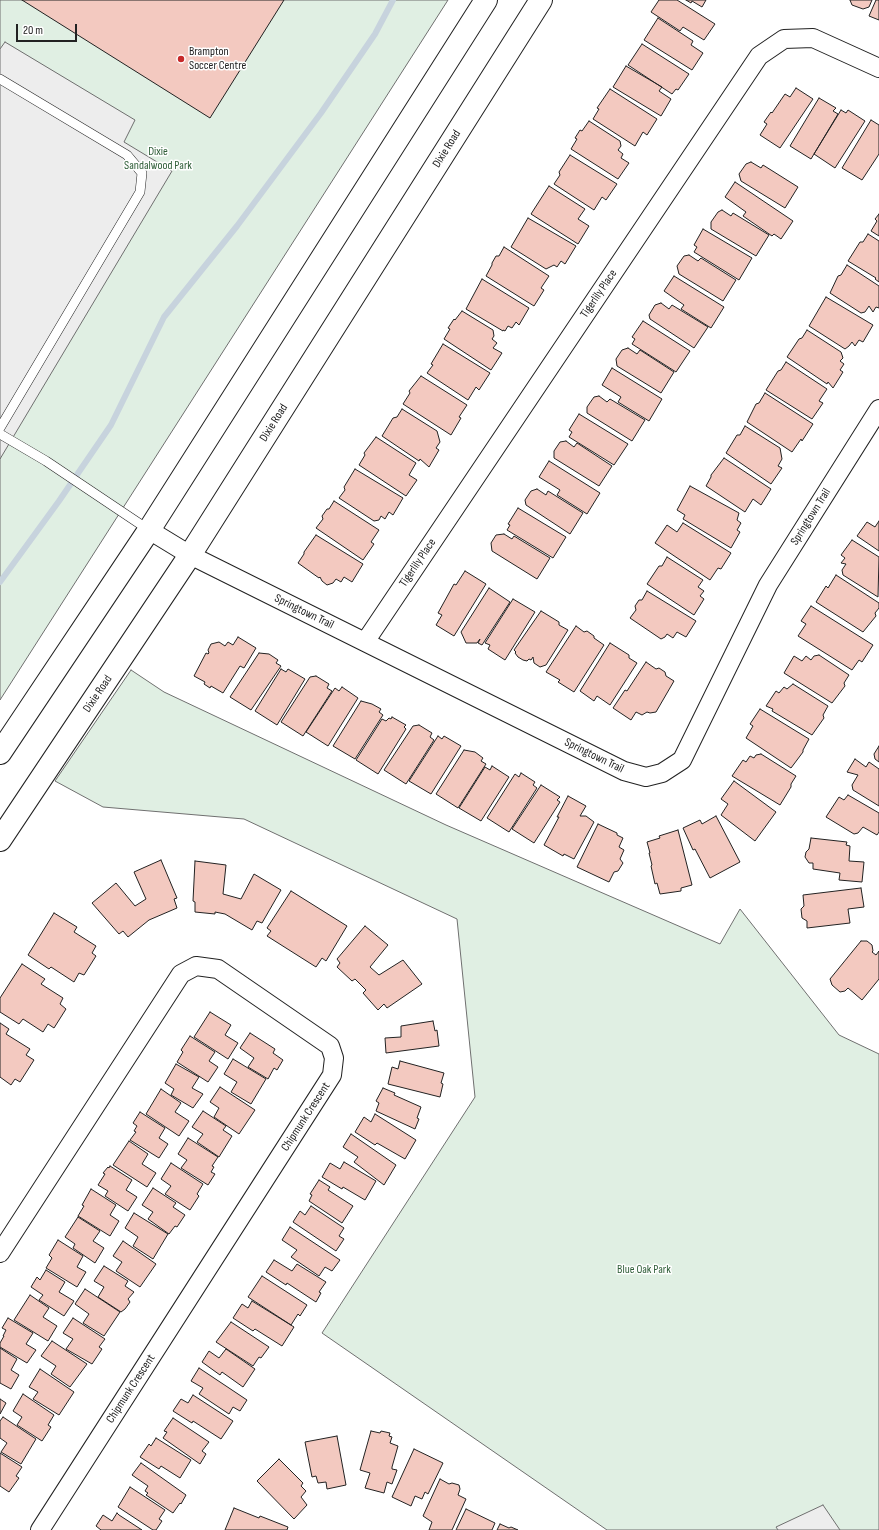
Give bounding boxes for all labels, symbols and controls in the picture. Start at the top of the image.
scale bar [18,16,79,42]
text: 20 m [23,23,43,38]
place label: Brampton Soccer Centre [189,45,246,73]
marker: Brampton Soccer Centre [176,54,186,64]
street label: Dixie Road [430,128,464,170]
park label: Dixie Sandalwood Park [124,145,192,173]
street label: Tigerlily Place [578,267,620,321]
street label: Dixie Road [257,402,291,444]
street label: Springtown Trail [788,486,834,548]
street label: Tigerlily Place [397,536,439,590]
street label: Springtown Trail [272,591,336,633]
street label: Dixie Road [80,673,116,715]
street label: Springtown Trail [562,735,626,777]
street label: Chipmunk Crescent [278,1080,334,1154]
park label: Blue Oak Park [617,1263,671,1277]
street label: Chipmunk Crescent [103,1352,159,1426]

